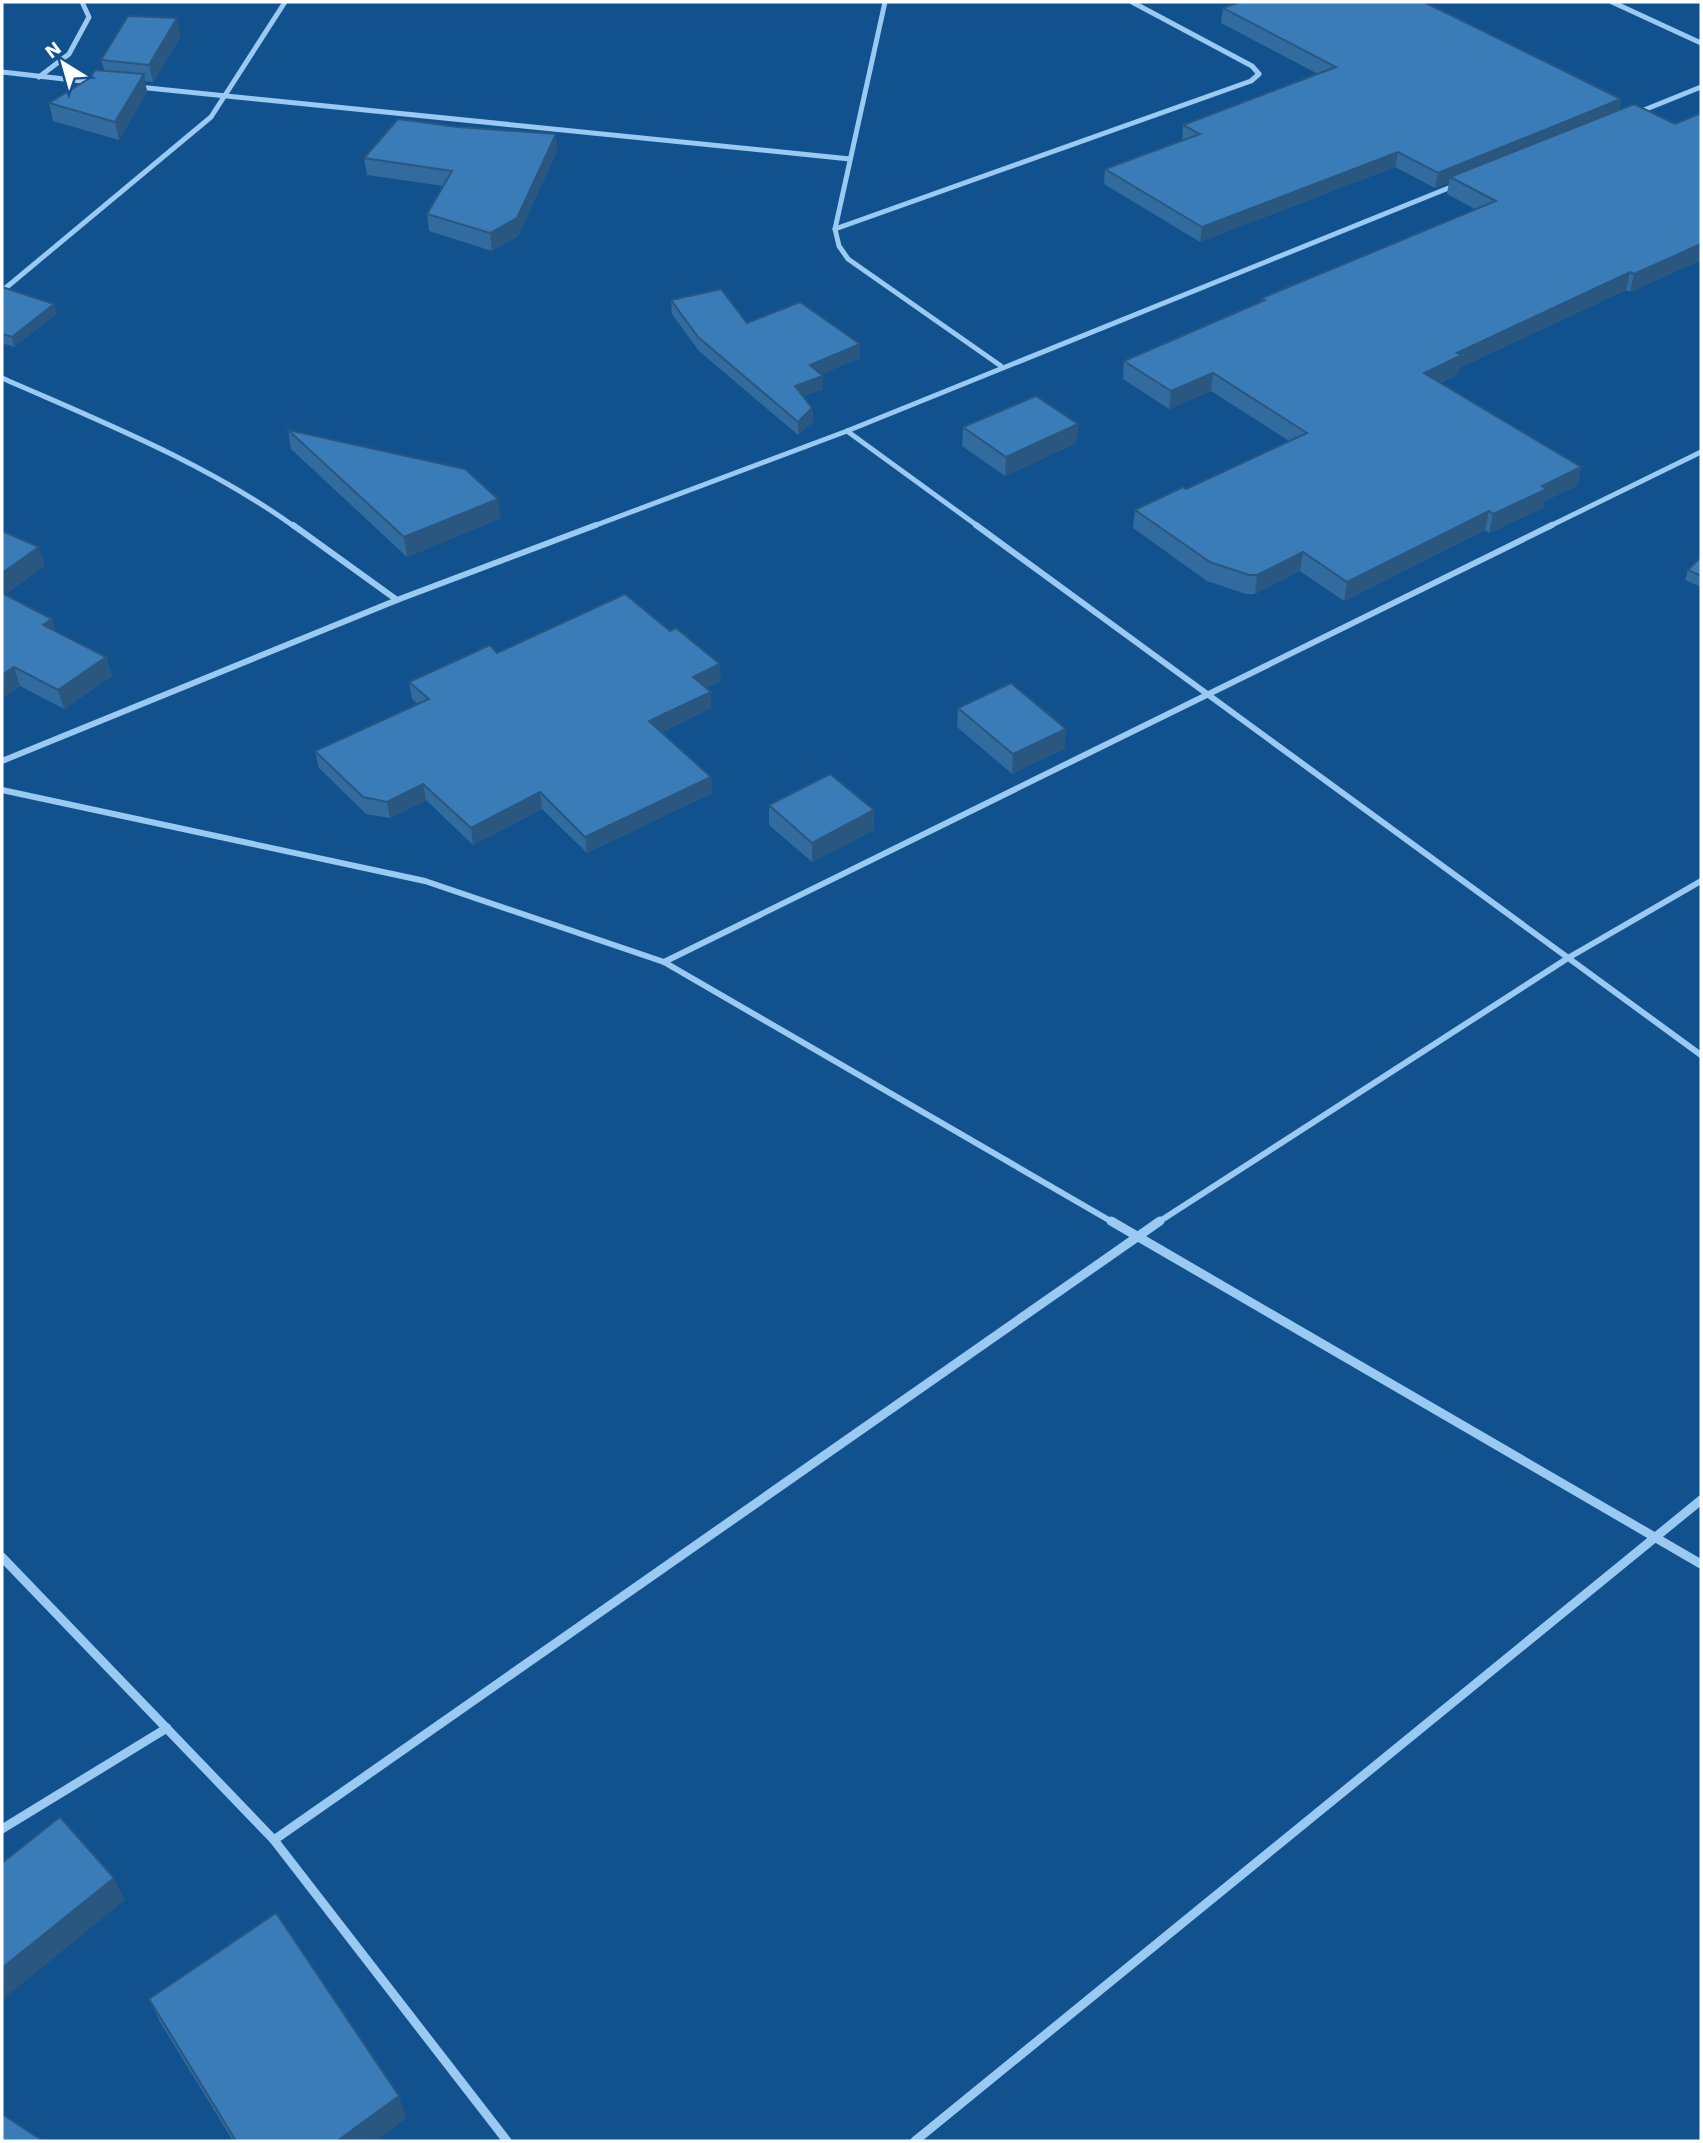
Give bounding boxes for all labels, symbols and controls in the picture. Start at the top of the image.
north arrow [28,28,98,98]
text: N [41,36,66,63]

